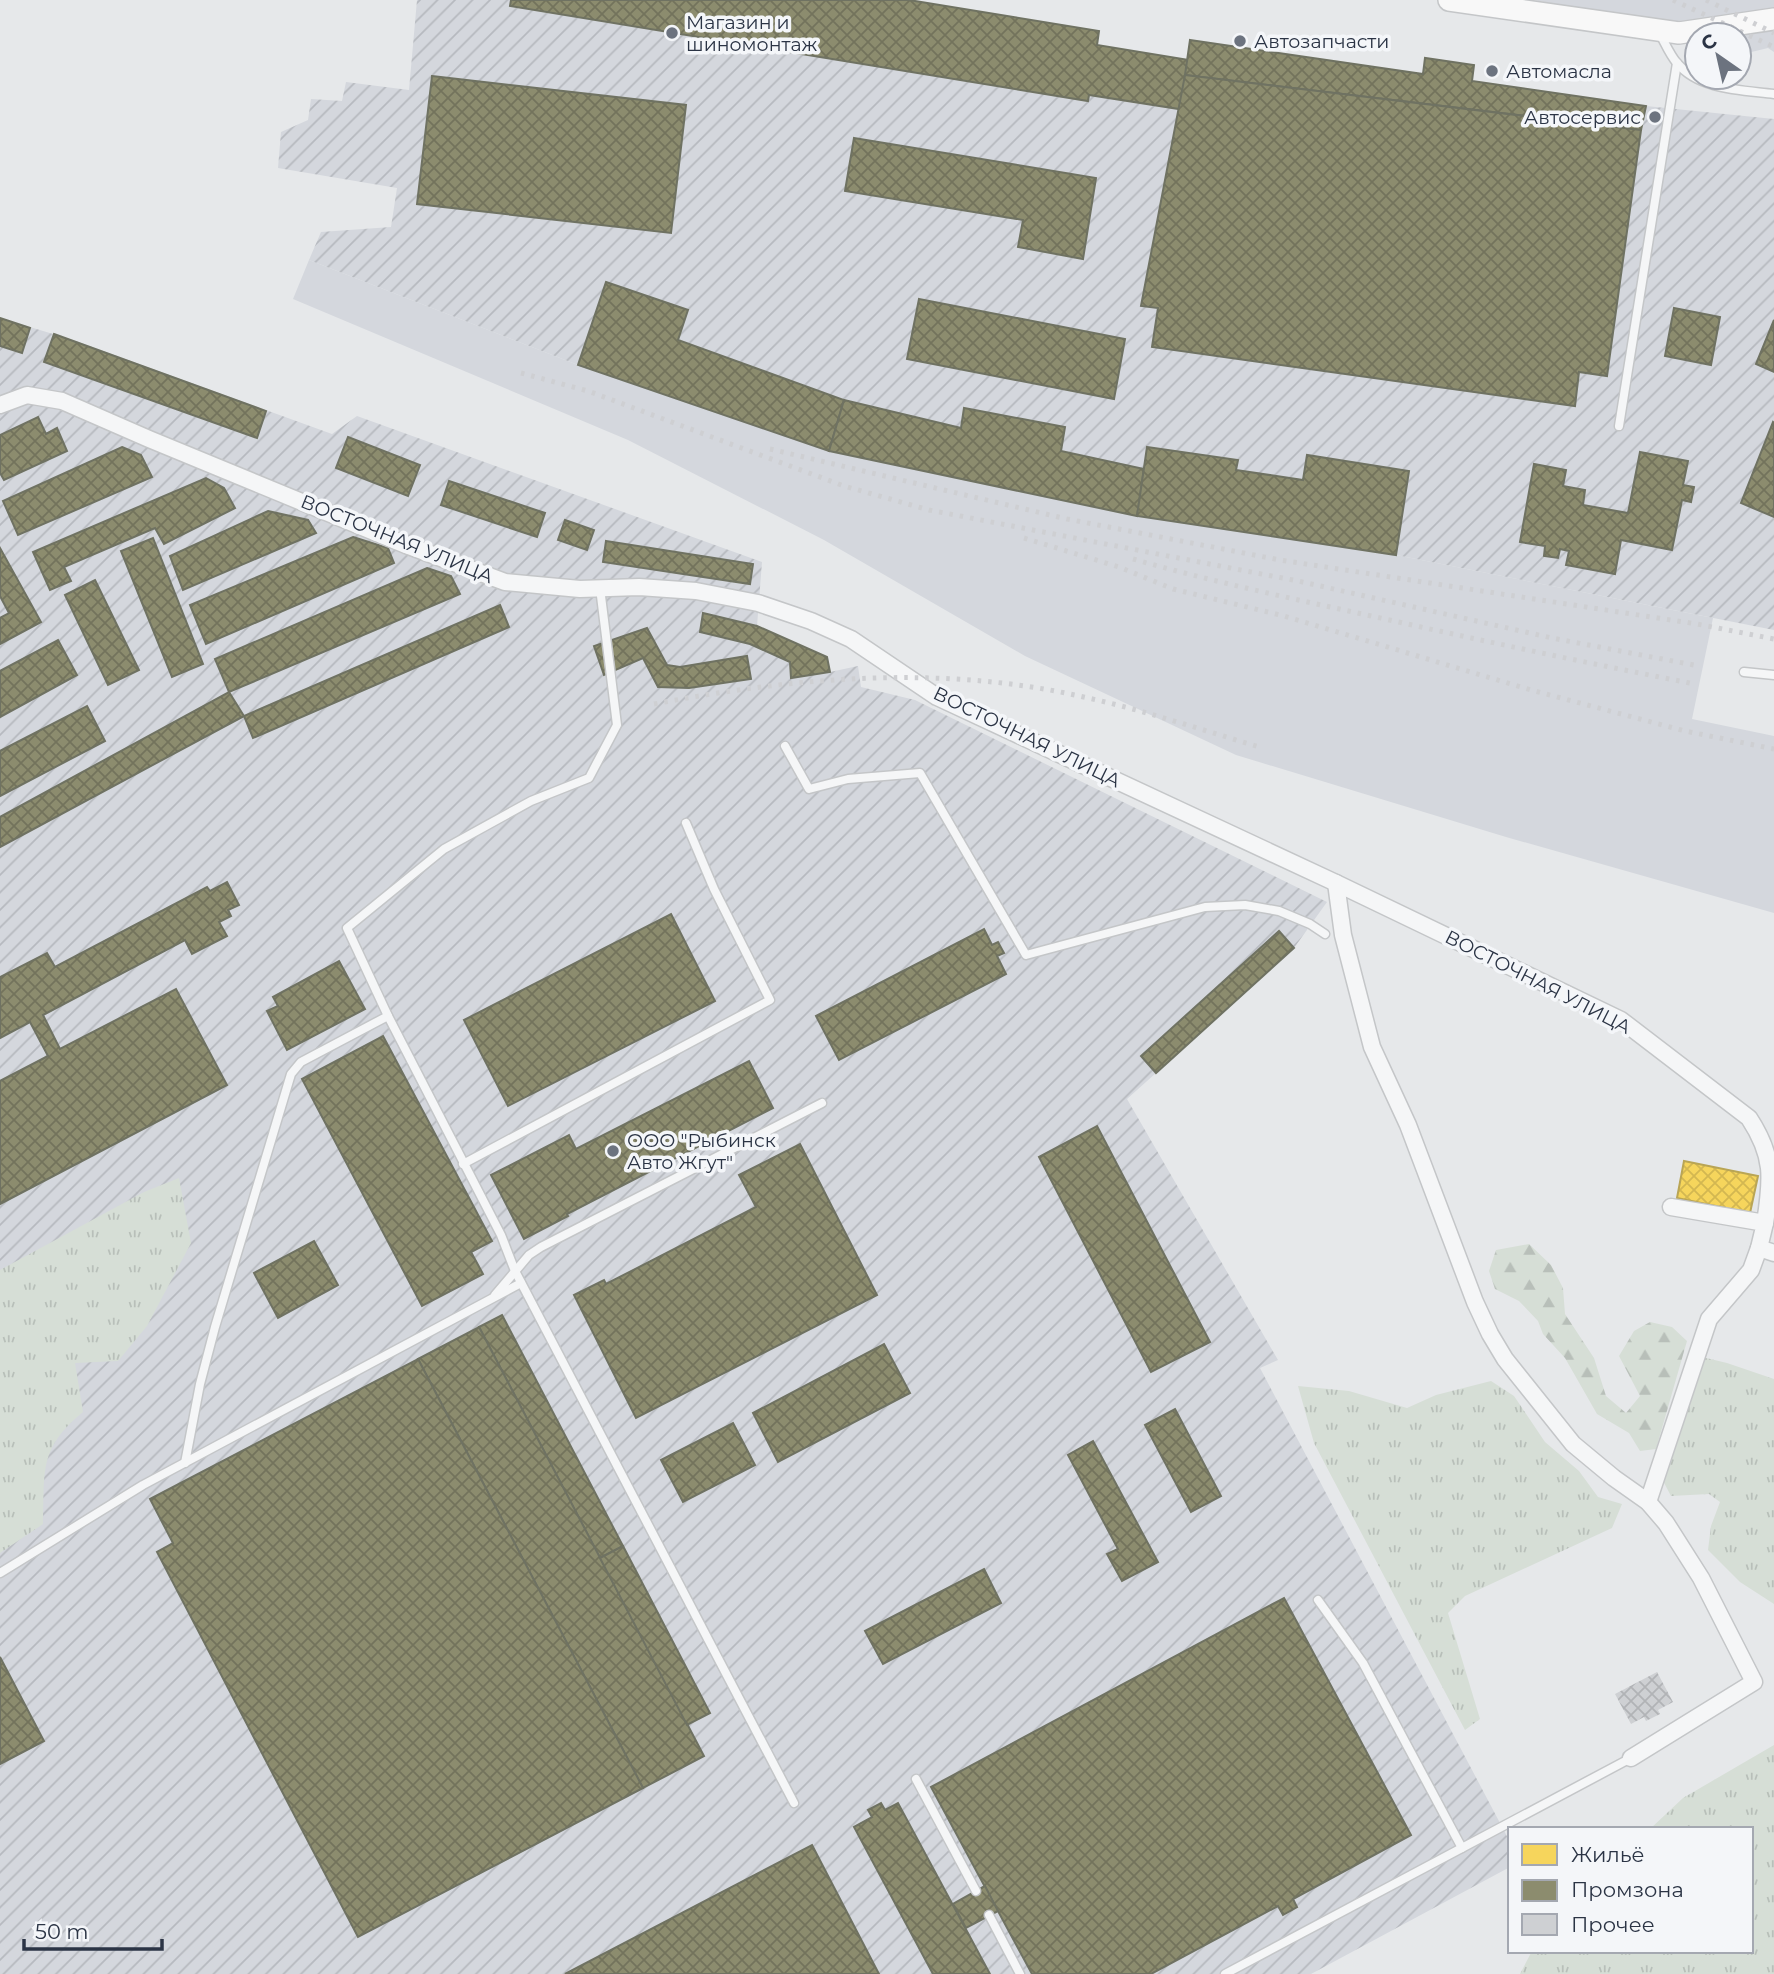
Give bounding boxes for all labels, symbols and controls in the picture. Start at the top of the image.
place label: Магазин и шиномонтаж [686,11,818,56]
north arrow [1683,21,1753,91]
marker: Магазин и шиномонтаж [664,25,680,41]
text: С [1697,29,1721,56]
place label: Автозапчасти [1254,30,1389,53]
marker: Автозапчасти [1232,33,1248,49]
place label: Автомасла [1506,60,1612,83]
marker: Автомасла [1484,63,1500,79]
place label: Автосервис [1524,106,1641,129]
marker: Автосервис [1647,109,1663,125]
street label: ВОСТОЧНАЯ УЛИЦА [297,490,497,588]
street label: ВОСТОЧНАЯ УЛИЦА [930,682,1124,792]
street label: ВОСТОЧНАЯ УЛИЦА [1441,925,1635,1039]
place label: ООО "Рыбинск Авто Жгут" [627,1129,776,1174]
marker: ООО "Рыбинск Авто Жгут" [605,1143,621,1159]
legend [1508,1827,1753,1953]
text: Жильё [1571,1842,1645,1867]
text: Промзона [1571,1877,1684,1902]
scale bar [24,1908,163,1952]
text: Прочее [1571,1912,1655,1937]
text: 50 m [35,1919,89,1944]

